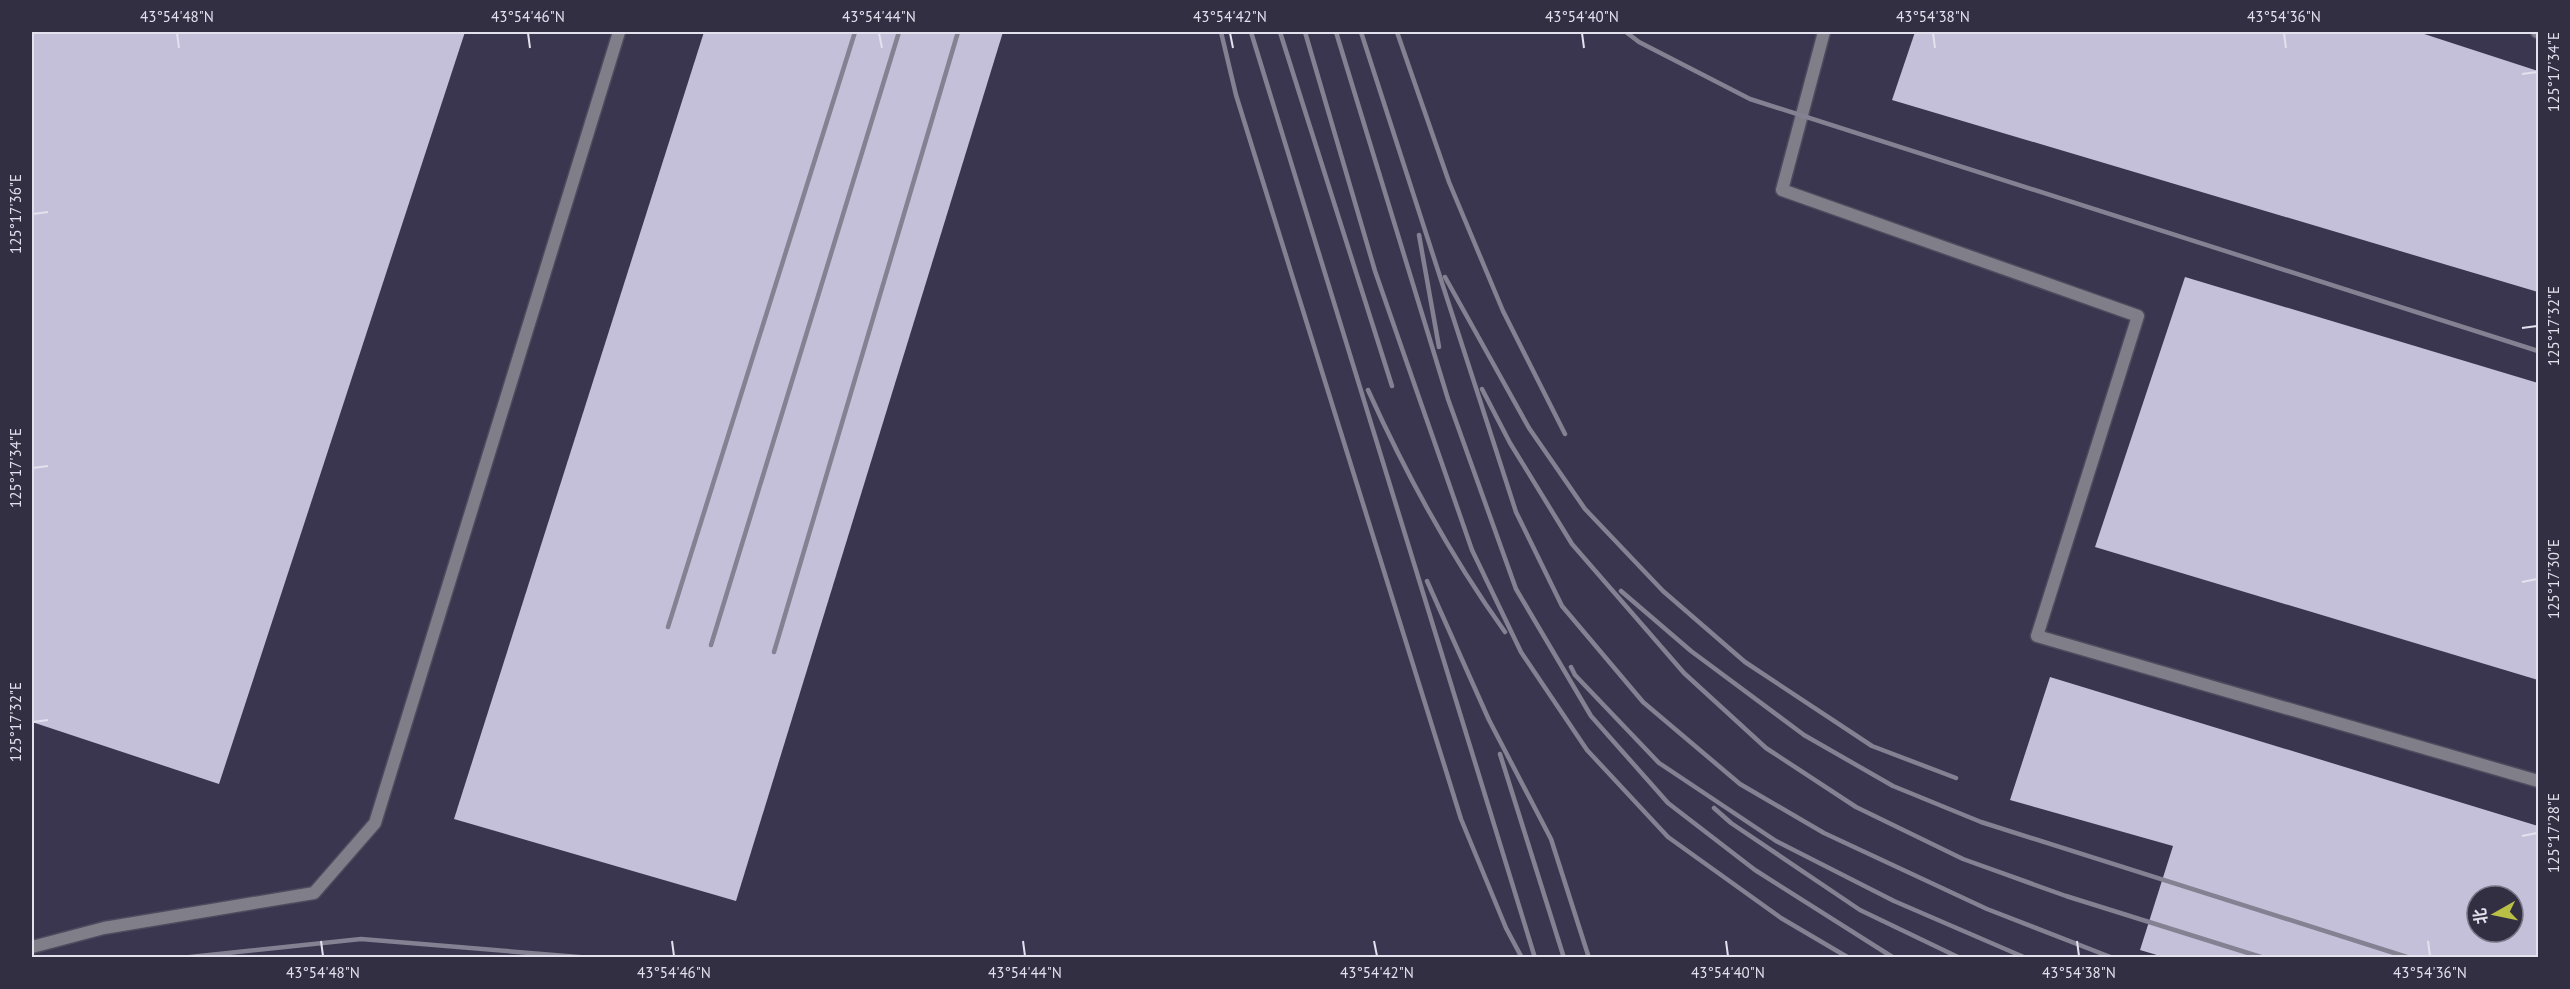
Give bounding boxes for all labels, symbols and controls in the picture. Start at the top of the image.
text: 43°54'48"N [140,7,214,26]
text: 43°54'46"N [491,7,565,26]
text: 43°54'44"N [842,7,916,26]
text: 43°54'42"N [1193,7,1267,26]
text: 43°54'40"N [1545,7,1619,26]
text: 43°54'38"N [1896,7,1970,26]
text: 43°54'36"N [2247,7,2321,26]
text: 125°17'34"E [2544,32,2563,112]
text: 125°17'36"E [6,174,25,254]
text: 125°17'32"E [2544,286,2563,366]
text: 125°17'34"E [6,428,25,508]
text: 125°17'30"E [2544,539,2563,619]
text: 125°17'32"E [6,682,25,762]
text: 125°17'28"E [2544,793,2563,873]
north arrow [2465,884,2525,944]
text: 北 [2469,907,2491,926]
text: 43°54'48"N [286,963,360,982]
text: 43°54'46"N [637,963,711,982]
text: 43°54'44"N [988,963,1062,982]
text: 43°54'42"N [1340,963,1414,982]
text: 43°54'40"N [1691,963,1765,982]
text: 43°54'38"N [2042,963,2116,982]
text: 43°54'36"N [2393,963,2467,982]

